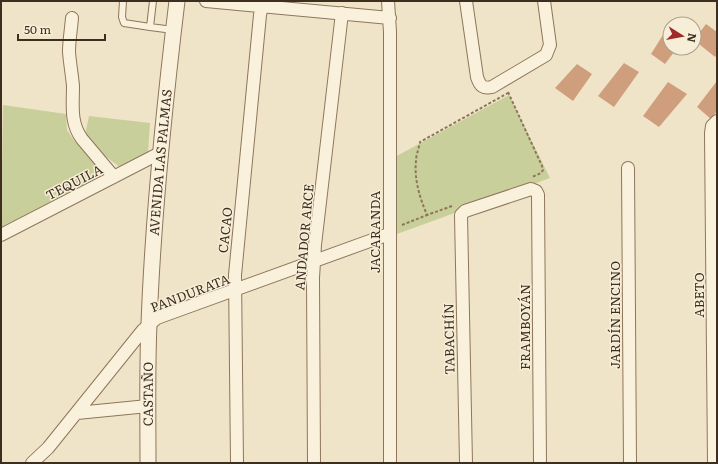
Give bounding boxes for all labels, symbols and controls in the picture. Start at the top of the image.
scale bar [18,16,105,42]
north arrow [662,16,702,56]
text: 50 m [24,20,51,38]
text: N [684,32,702,44]
street label: AVENIDA LAS PALMAS [144,88,176,236]
street label: TEQUILA [42,159,106,204]
street label: ANDADOR ARCE [289,183,318,291]
street label: JACARANDA [365,190,384,273]
street label: CACAO [213,206,236,254]
street label: JARDÍN ENCINO [605,261,624,369]
street label: PANDURATA [147,269,233,316]
street label: ABETO [689,272,708,318]
street label: FRAMBOYÁN [515,284,534,370]
street label: TABACHÍN [438,303,459,375]
street label: CASTAÑO [138,362,157,426]

